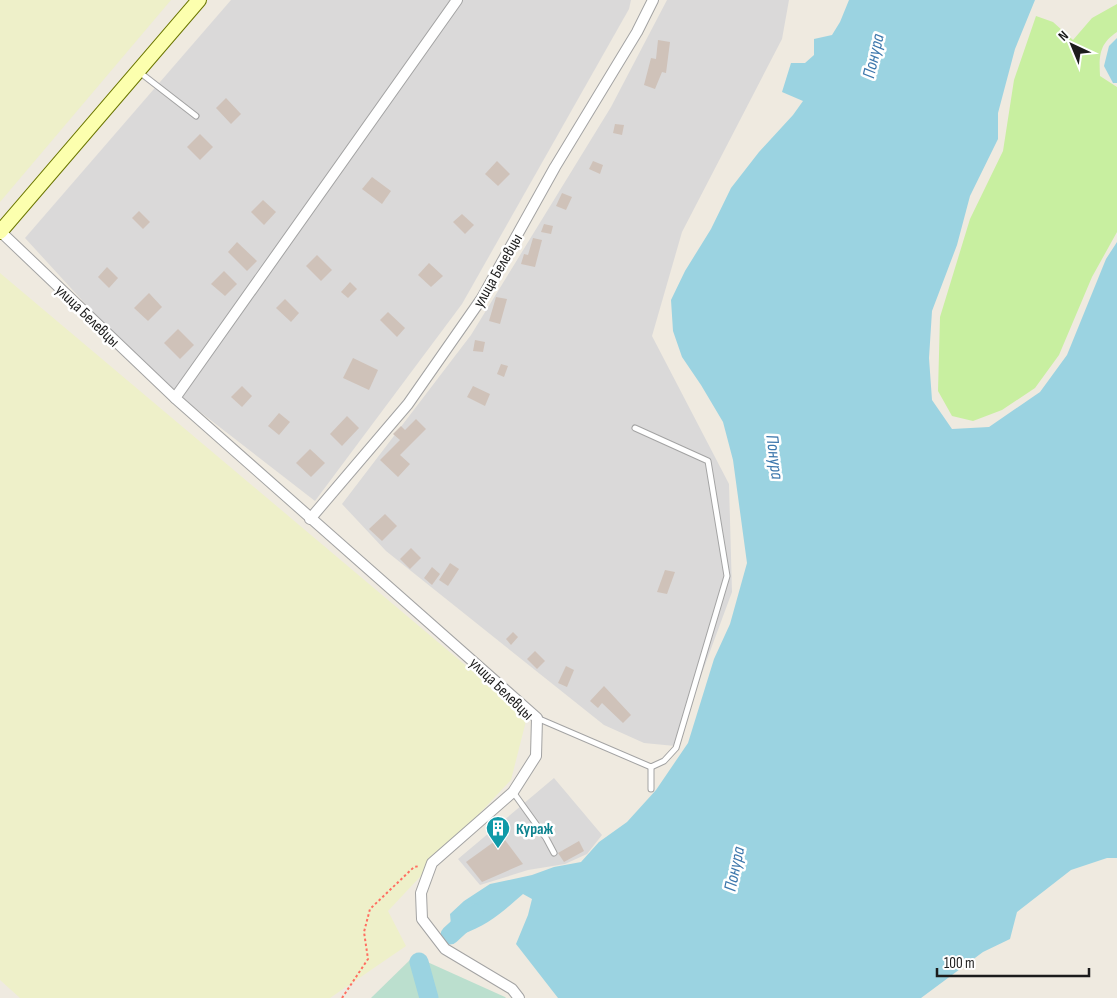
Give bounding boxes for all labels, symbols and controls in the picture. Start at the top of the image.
north arrow [1047,20,1097,70]
text: N [1055,27,1072,45]
water label: Понура [858,31,889,80]
street label: улица Белевцы [470,231,527,311]
street label: улица Белевцы [51,281,123,351]
water label: Понура [761,433,788,481]
street label: улица Белевцы [465,654,537,724]
building icon: Кураж [485,815,511,849]
place label: Кураж [516,820,554,839]
water label: Понура [720,844,750,893]
scale bar [937,946,1090,978]
text: 100 m [944,954,975,973]

